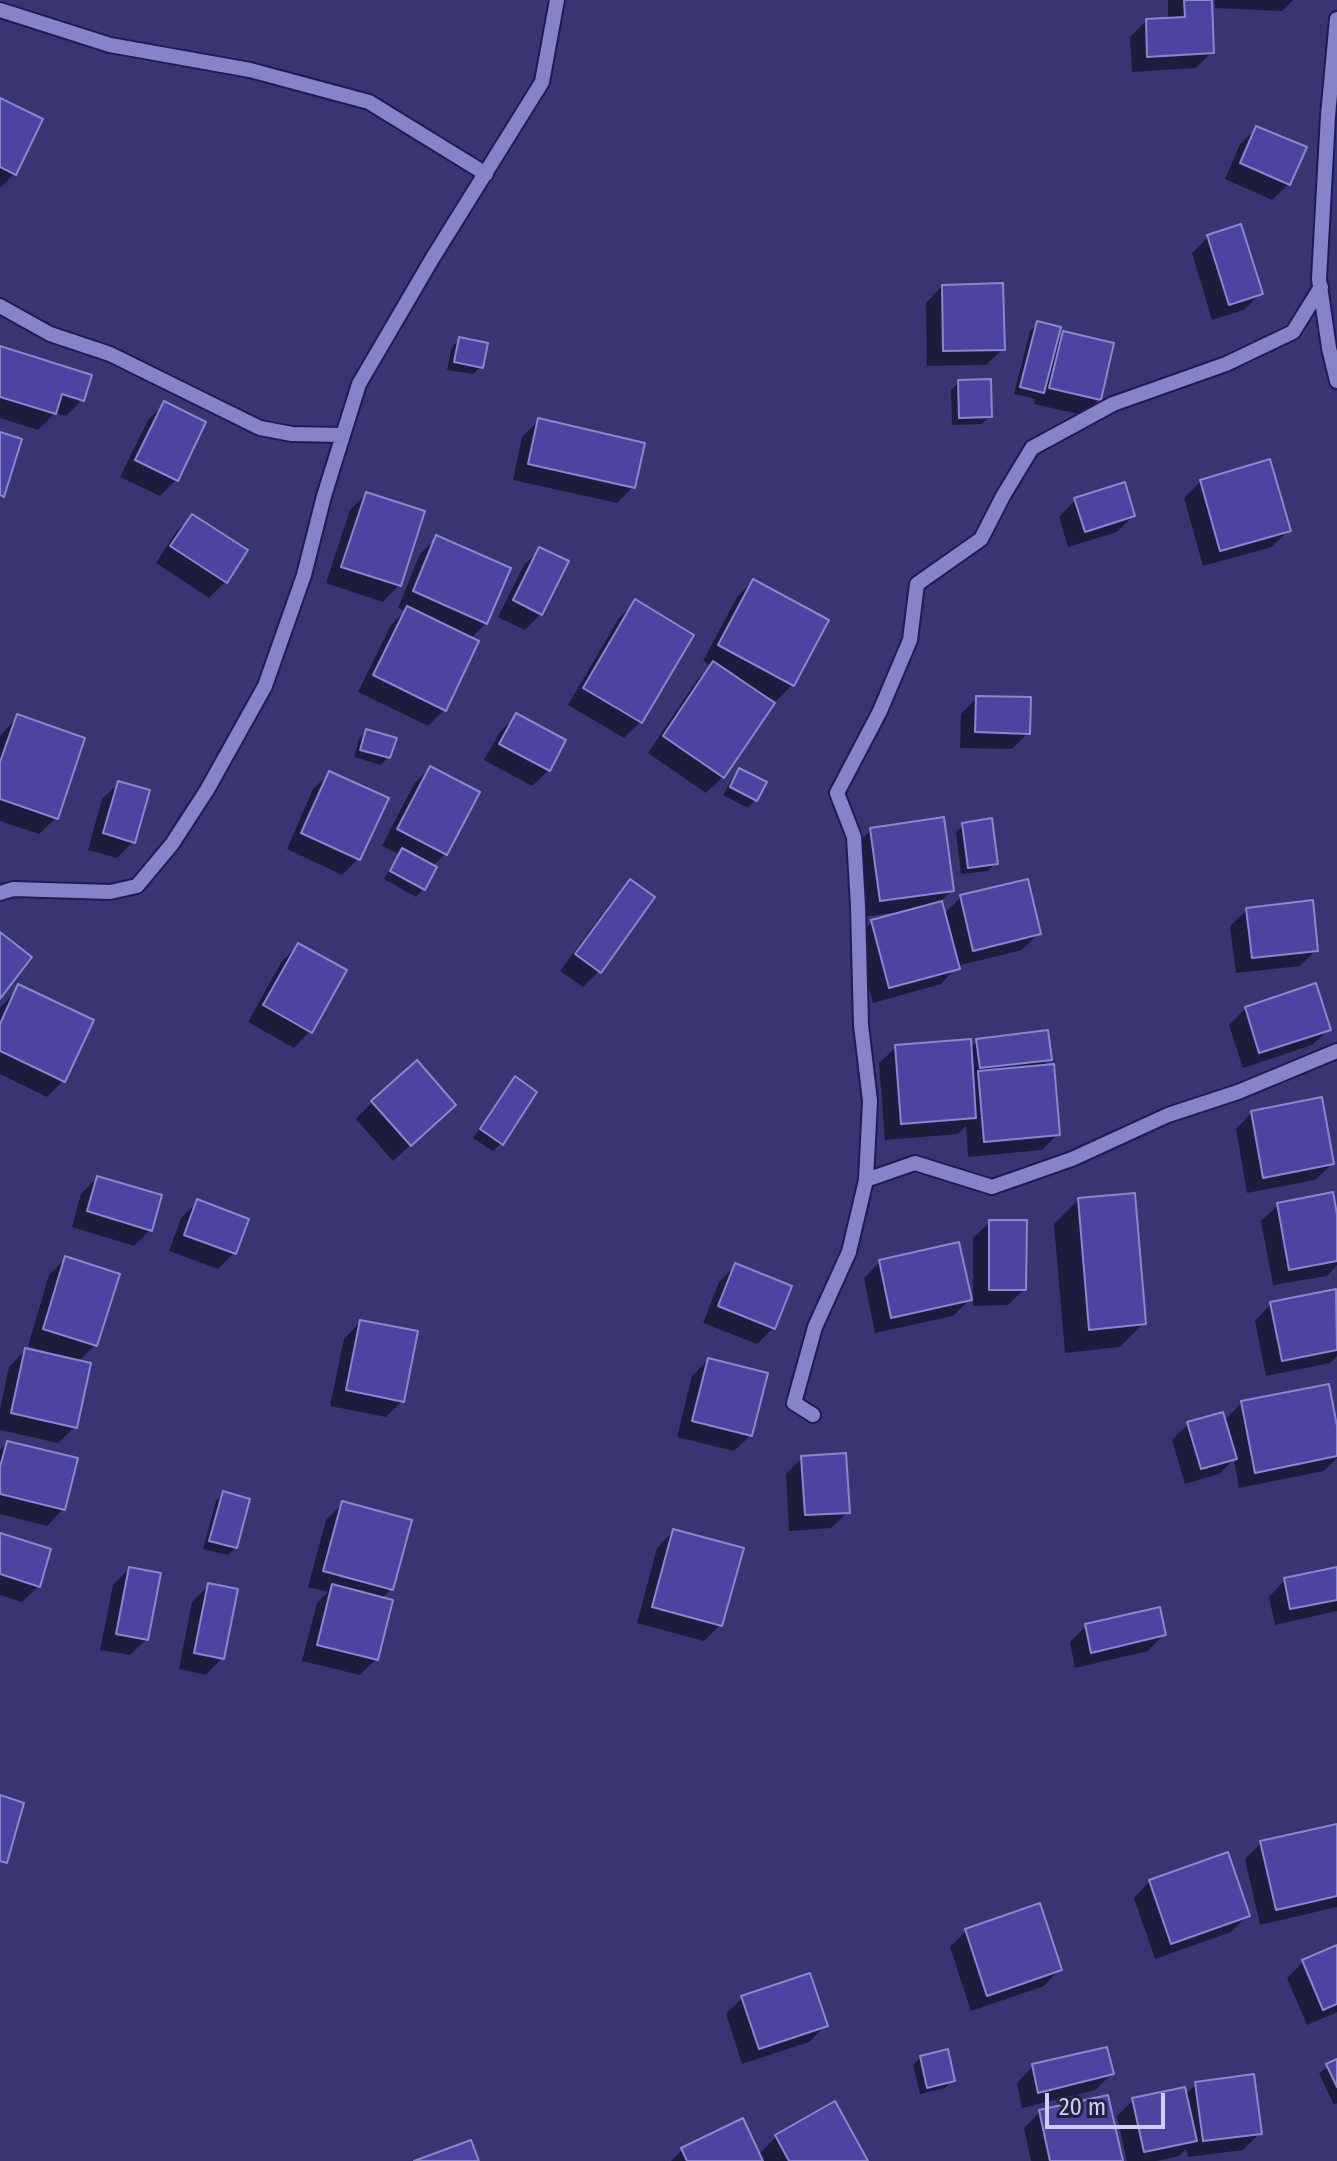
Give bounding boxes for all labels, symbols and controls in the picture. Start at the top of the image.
scale bar [1049,2077,1169,2127]
text: 20 m [1059,2093,1106,2121]

